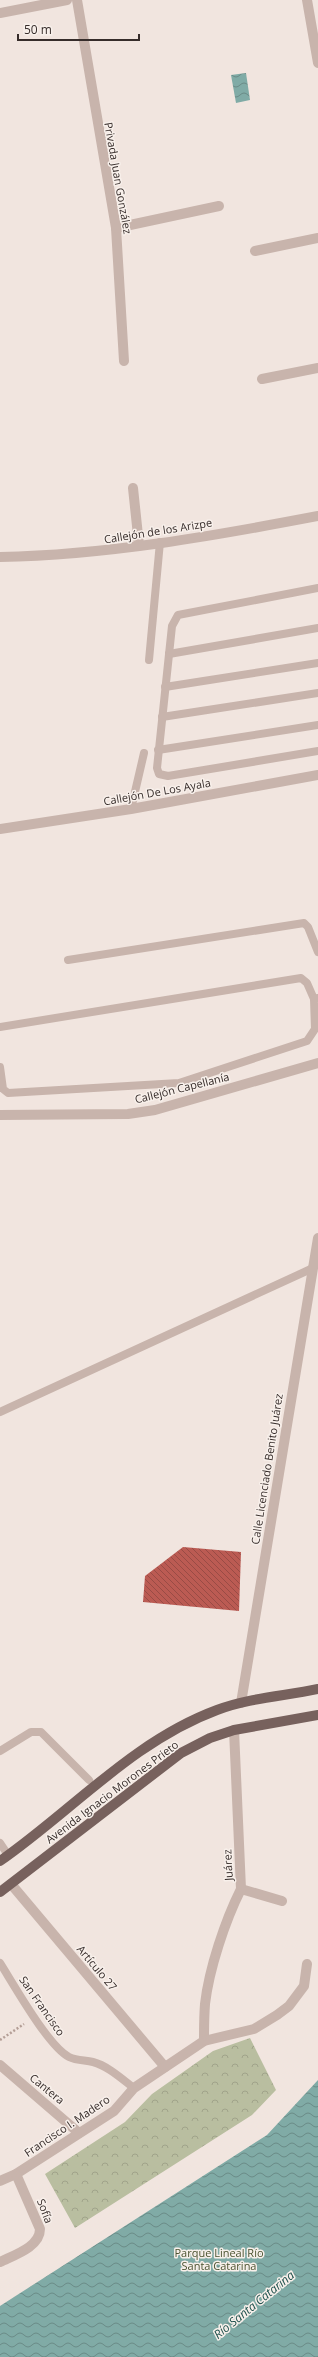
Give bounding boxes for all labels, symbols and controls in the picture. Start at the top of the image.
scale bar [18,16,139,42]
text: 50 m [24,21,52,38]
street label: Privada Juan González [101,121,136,235]
street label: Callejón de los Arizpe [103,515,213,546]
street label: Callejón De Los Ayala [102,775,212,808]
street label: Callejón Capellanía [133,1069,231,1107]
street label: Calle Licenciado Benito Juárez [247,1392,286,1545]
street label: Avenida Ignacio Morones Prieto [42,1736,181,1846]
street label: Juárez [219,1849,236,1882]
street label: Artículo 27 [74,1942,121,1994]
street label: San Francisco [16,1973,69,2039]
street label: Cantera [27,2070,68,2107]
street label: Francisco I. Madero [21,2091,113,2160]
street label: Sofía [34,2196,57,2225]
park label: Parque Lineal Río Santa Catarina [174,2245,264,2273]
water label: Río Santa Catarina [210,2267,298,2343]

